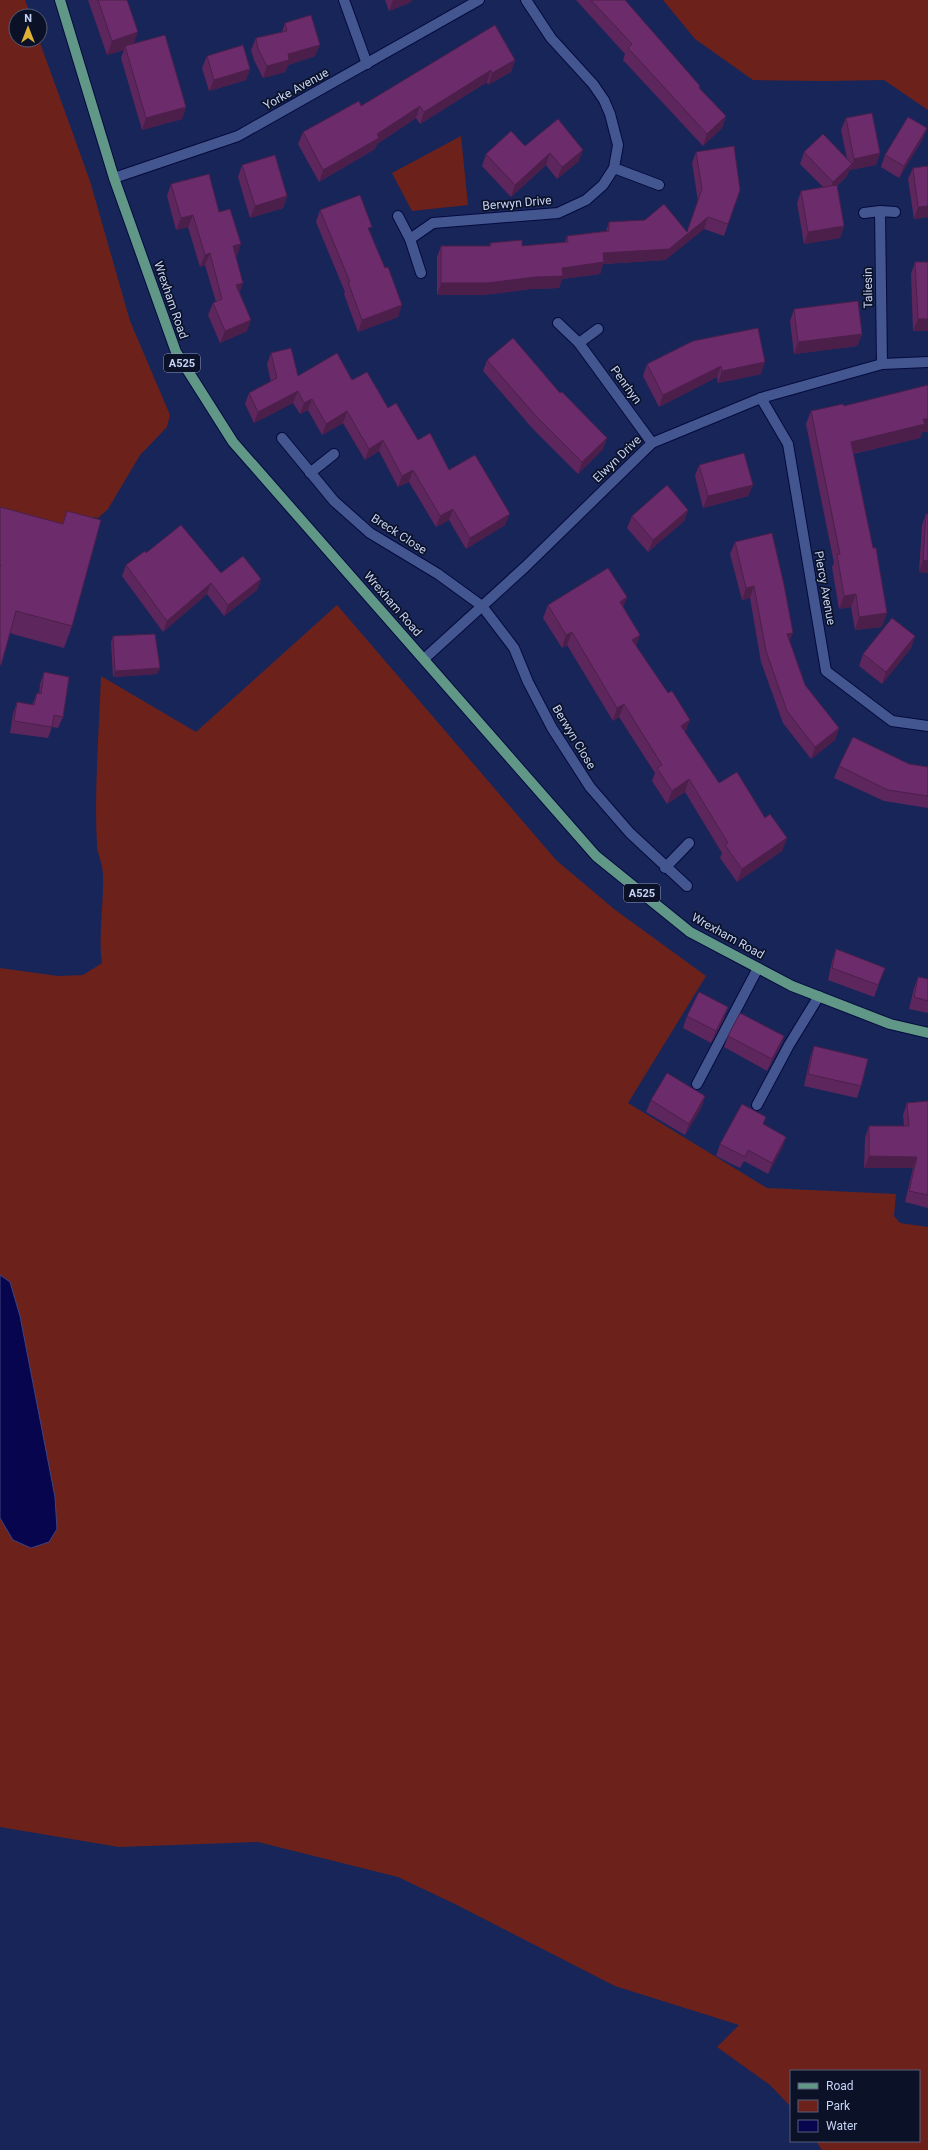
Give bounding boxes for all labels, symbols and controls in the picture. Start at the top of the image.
north arrow [8,8,48,48]
text: N [24,12,32,25]
street label: Yorke Avenue [261,65,331,113]
street label: Berwyn Drive [482,193,552,213]
street label: Wrexham Road [151,259,191,341]
street label: Taliesin [861,267,875,309]
road number: A525 [164,354,200,372]
street label: Penrhyn [608,363,644,407]
street label: Elwyn Drive [590,433,644,485]
street label: Breck Close [369,511,429,557]
street label: Piercy Avenue [812,550,838,626]
street label: Wrexham Road [361,569,425,639]
street label: Berwyn Close [549,702,599,772]
road number: A525 [624,884,660,902]
street label: Wrexham Road [689,910,767,962]
legend [790,2070,920,2142]
text: Road [826,2079,854,2093]
text: Park [826,2099,851,2113]
text: Water [826,2119,857,2133]

